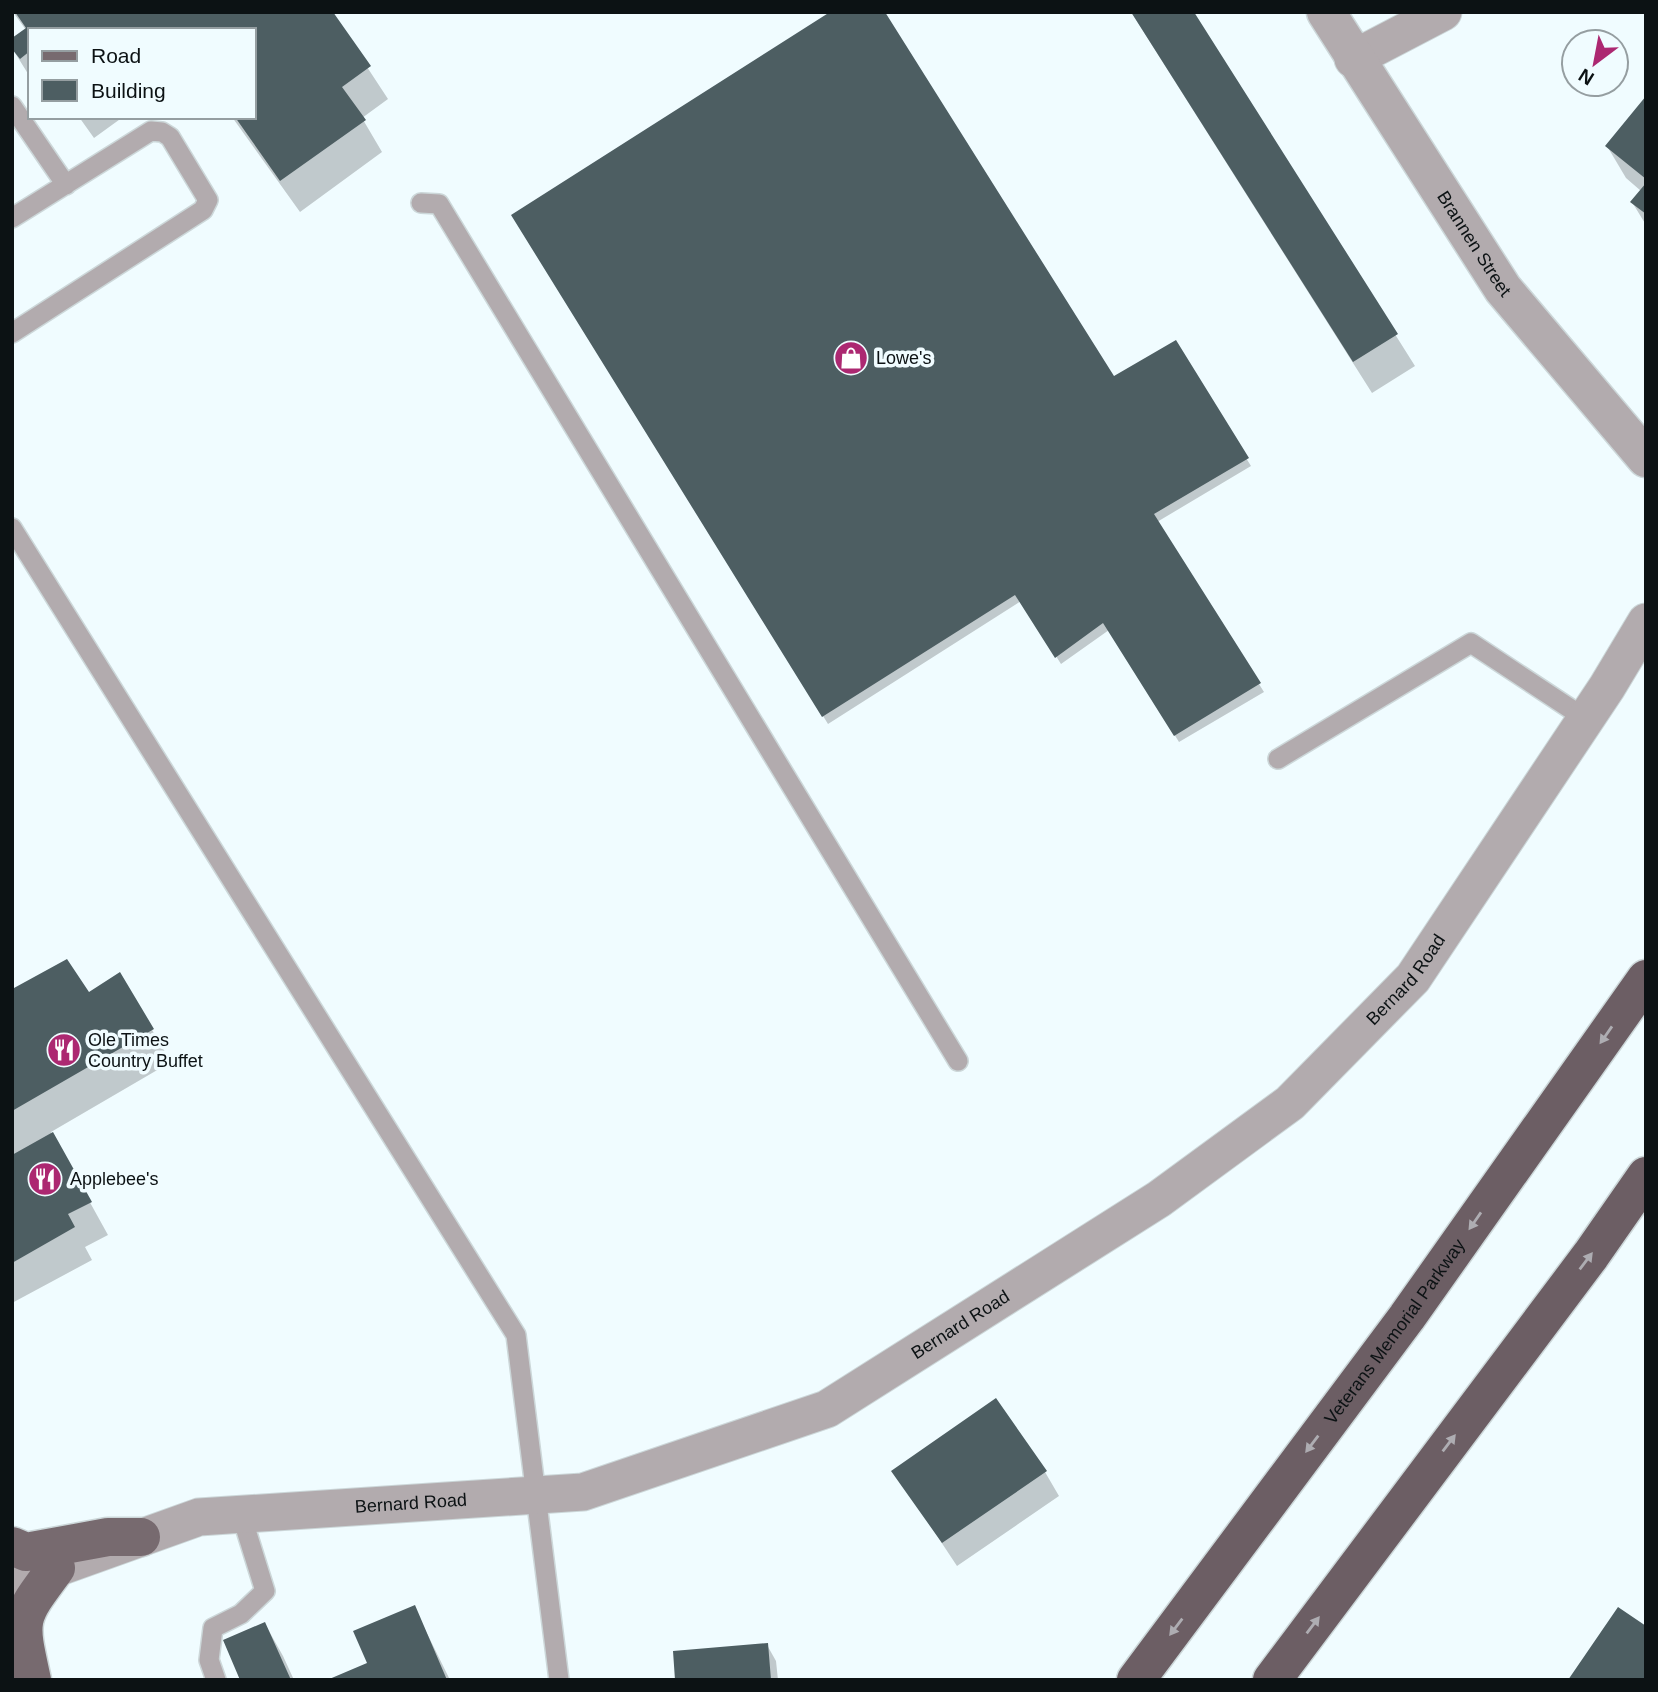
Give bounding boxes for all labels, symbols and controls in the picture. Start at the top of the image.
legend [28,28,256,119]
north arrow [1560,28,1630,98]
text: Road [91,44,141,67]
text: N [1575,64,1598,90]
text: Building [91,79,166,102]
street label: Brannen Street [1433,187,1515,301]
shop icon: Lowe's [832,339,870,377]
place label: Lowe's [876,348,931,368]
street label: Bernard Road [1362,931,1449,1029]
one-way arrow [1599,1026,1613,1044]
place label: Ole Times Country Buffet [88,1030,203,1071]
restaurant icon: Ole Times Country Buffet [45,1031,83,1069]
restaurant icon: Applebee's [26,1160,64,1198]
place label: Applebee's [70,1169,159,1189]
one-way arrow [1468,1212,1482,1230]
street label: Veterans Memorial Parkway [1321,1235,1469,1428]
one-way arrow [1579,1252,1593,1271]
street label: Bernard Road [908,1286,1013,1363]
one-way arrow [1305,1435,1320,1453]
one-way arrow [1442,1435,1457,1453]
street label: Bernard Road [354,1490,468,1517]
one-way arrow [1305,1616,1319,1634]
one-way arrow [1169,1617,1183,1636]

